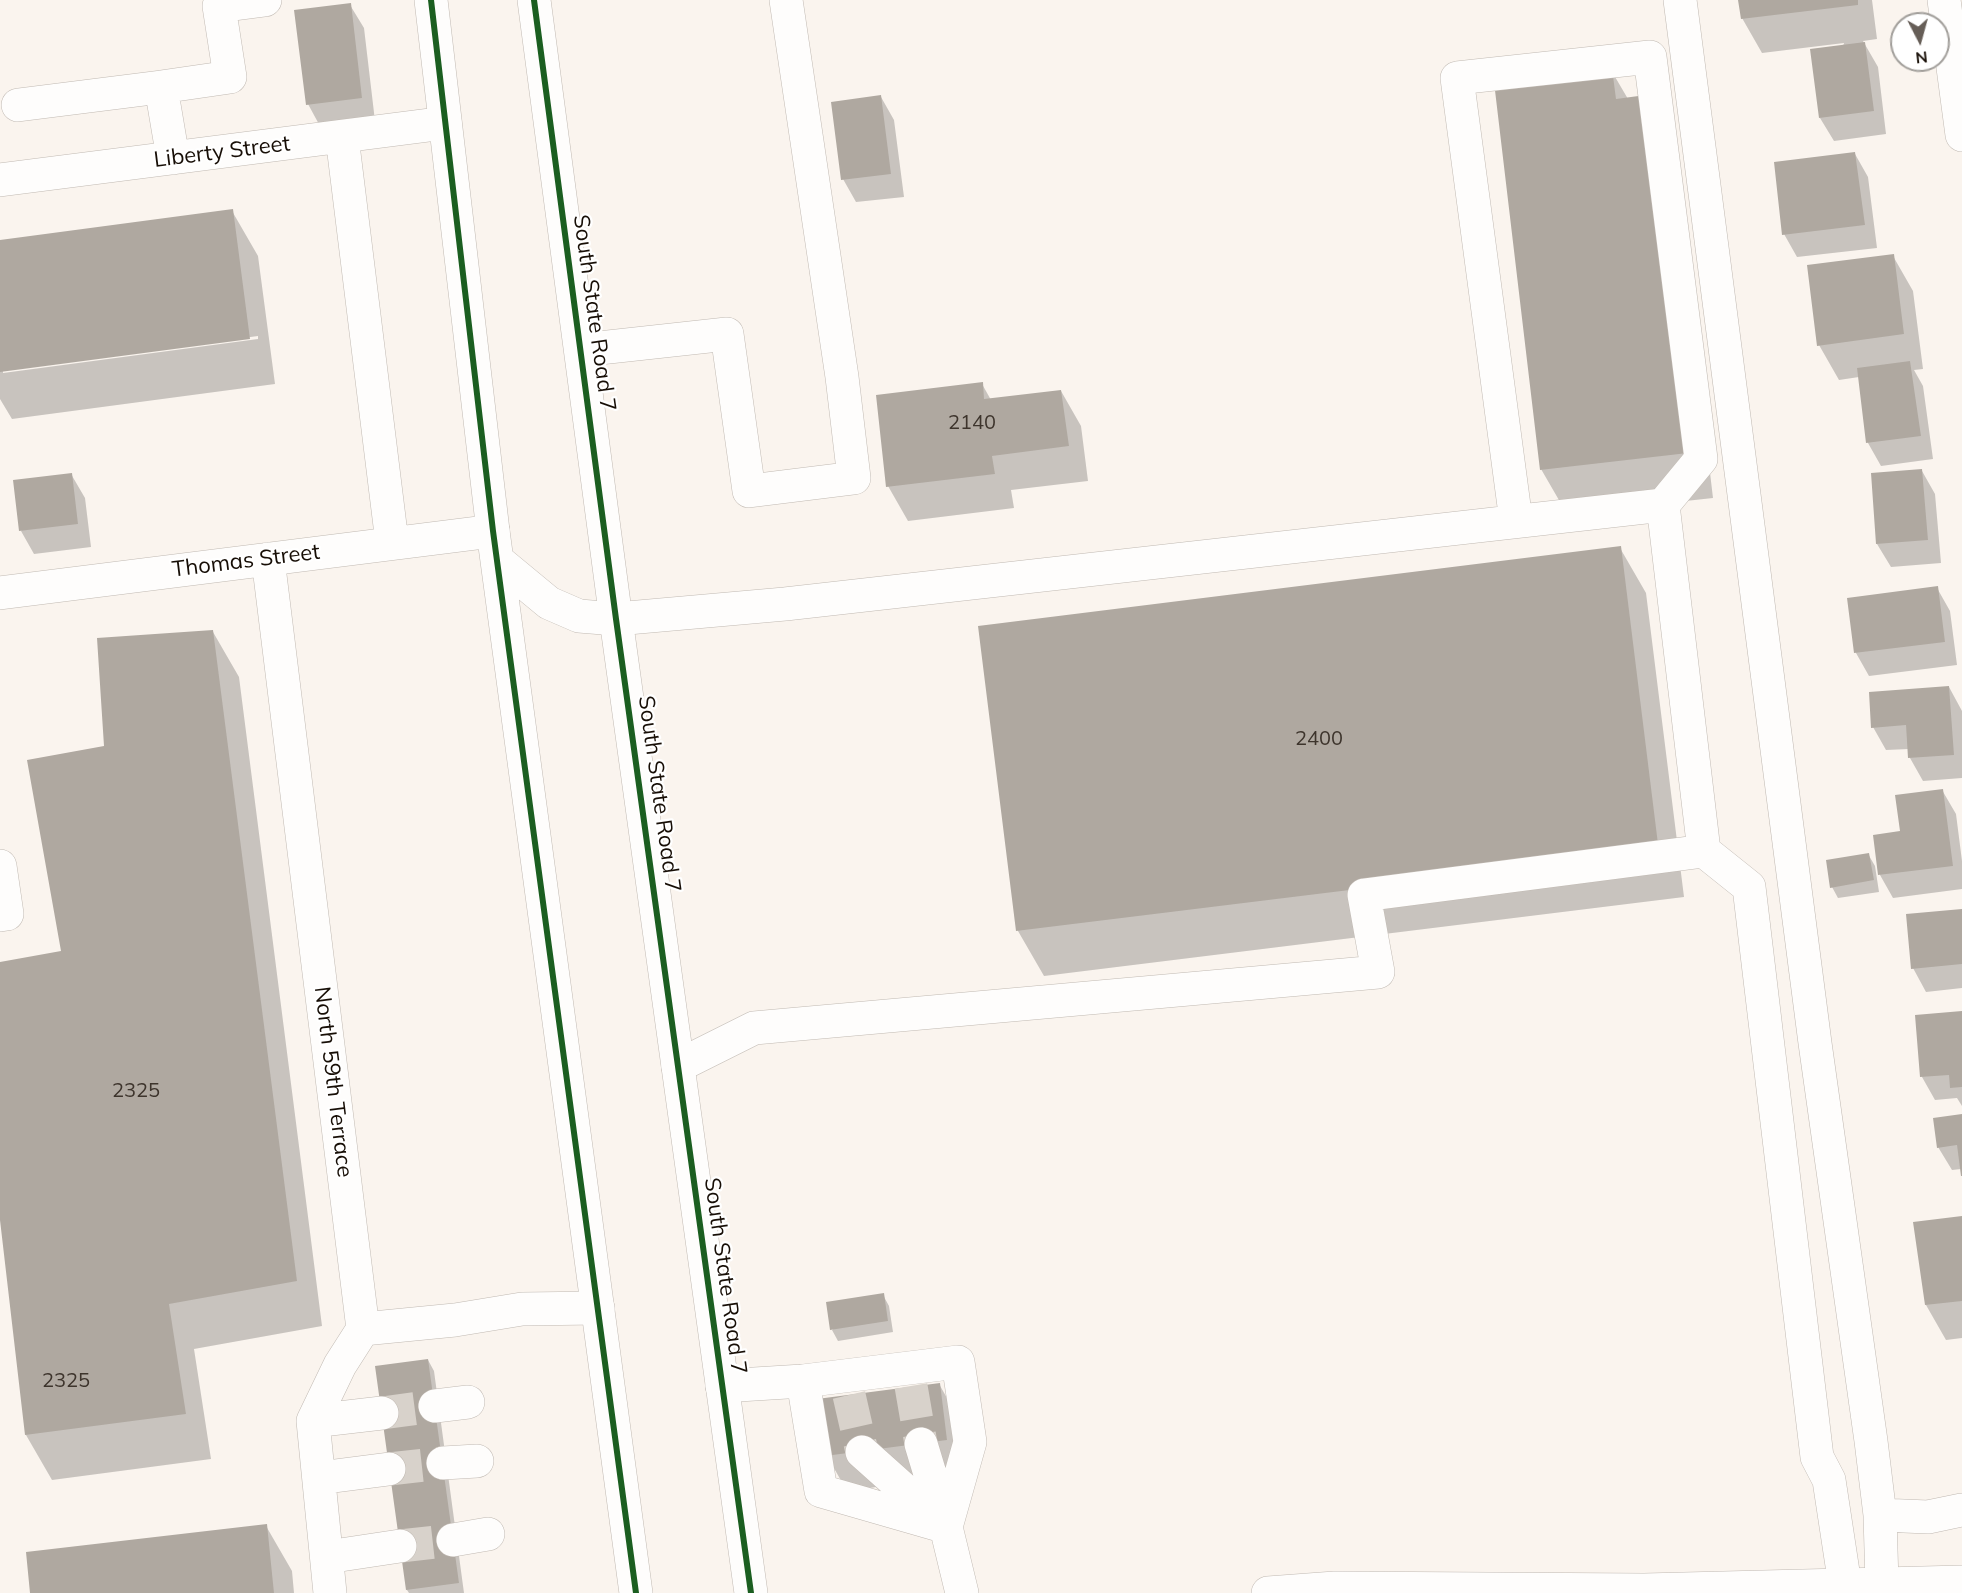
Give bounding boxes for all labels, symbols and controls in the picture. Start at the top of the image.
north arrow [1890,12,1950,72]
text: N [1915,47,1929,68]
street label: Liberty Street [152,131,292,173]
street label: South State Road 7 [567,213,621,413]
house number: 2140 [948,411,996,435]
street label: Thomas Street [171,539,321,583]
street label: South State Road 7 [632,694,686,894]
house number: 2400 [1295,727,1343,751]
street label: North 59th Terrace [308,985,358,1179]
house number: 2325 [112,1079,160,1103]
street label: South State Road 7 [698,1176,752,1376]
house number: 2325 [42,1369,90,1393]

